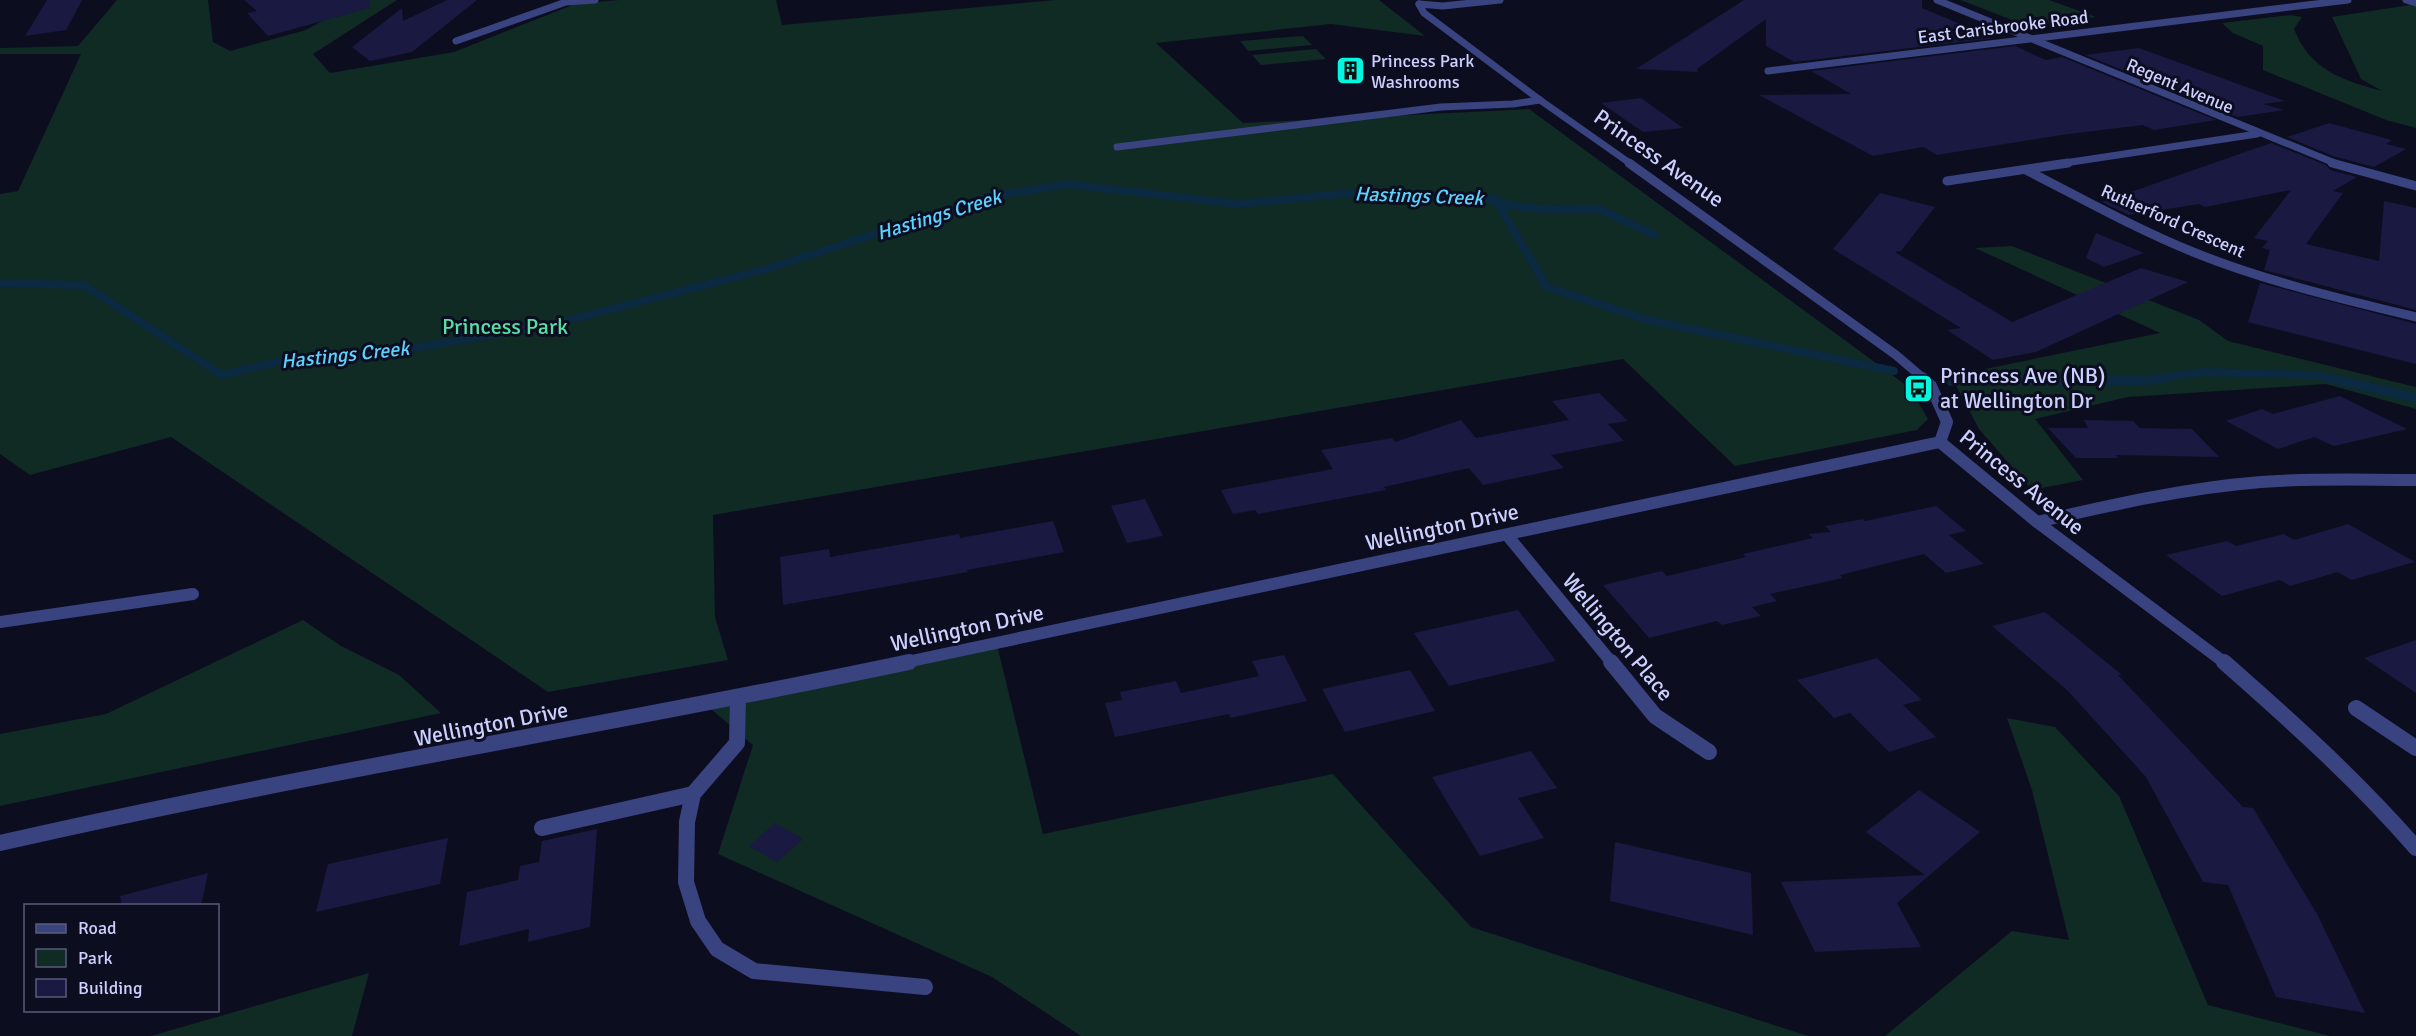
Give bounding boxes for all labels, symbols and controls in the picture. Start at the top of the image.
street label: East Carisbrooke Road [1917,6,2089,48]
place label: Princess Park Washrooms [1371,50,1474,93]
street label: Regent Avenue [2123,54,2237,118]
building icon: Princess Park Washrooms [1334,55,1366,87]
street label: Princess Avenue [1589,103,1729,213]
street label: Rutherford Crescent [2098,179,2248,263]
water label: Hastings Creek [1354,181,1486,211]
water label: Hastings Creek [874,184,1006,246]
park label: Princess Park [442,313,568,340]
water label: Hastings Creek [280,336,412,374]
place label: Princess Ave (NB) at Wellington Dr [1940,362,2105,414]
bus stop icon: Princess Ave (NB) at Wellington Dr [1903,372,1935,404]
street label: Princess Avenue [1954,423,2090,541]
street label: Wellington Drive [1363,498,1521,556]
street label: Wellington Place [1557,568,1679,706]
street label: Wellington Drive [888,599,1046,657]
street label: Wellington Drive [412,696,570,752]
legend [24,904,219,1012]
text: Road [78,917,117,939]
text: Park [78,947,113,969]
text: Building [78,977,142,999]

